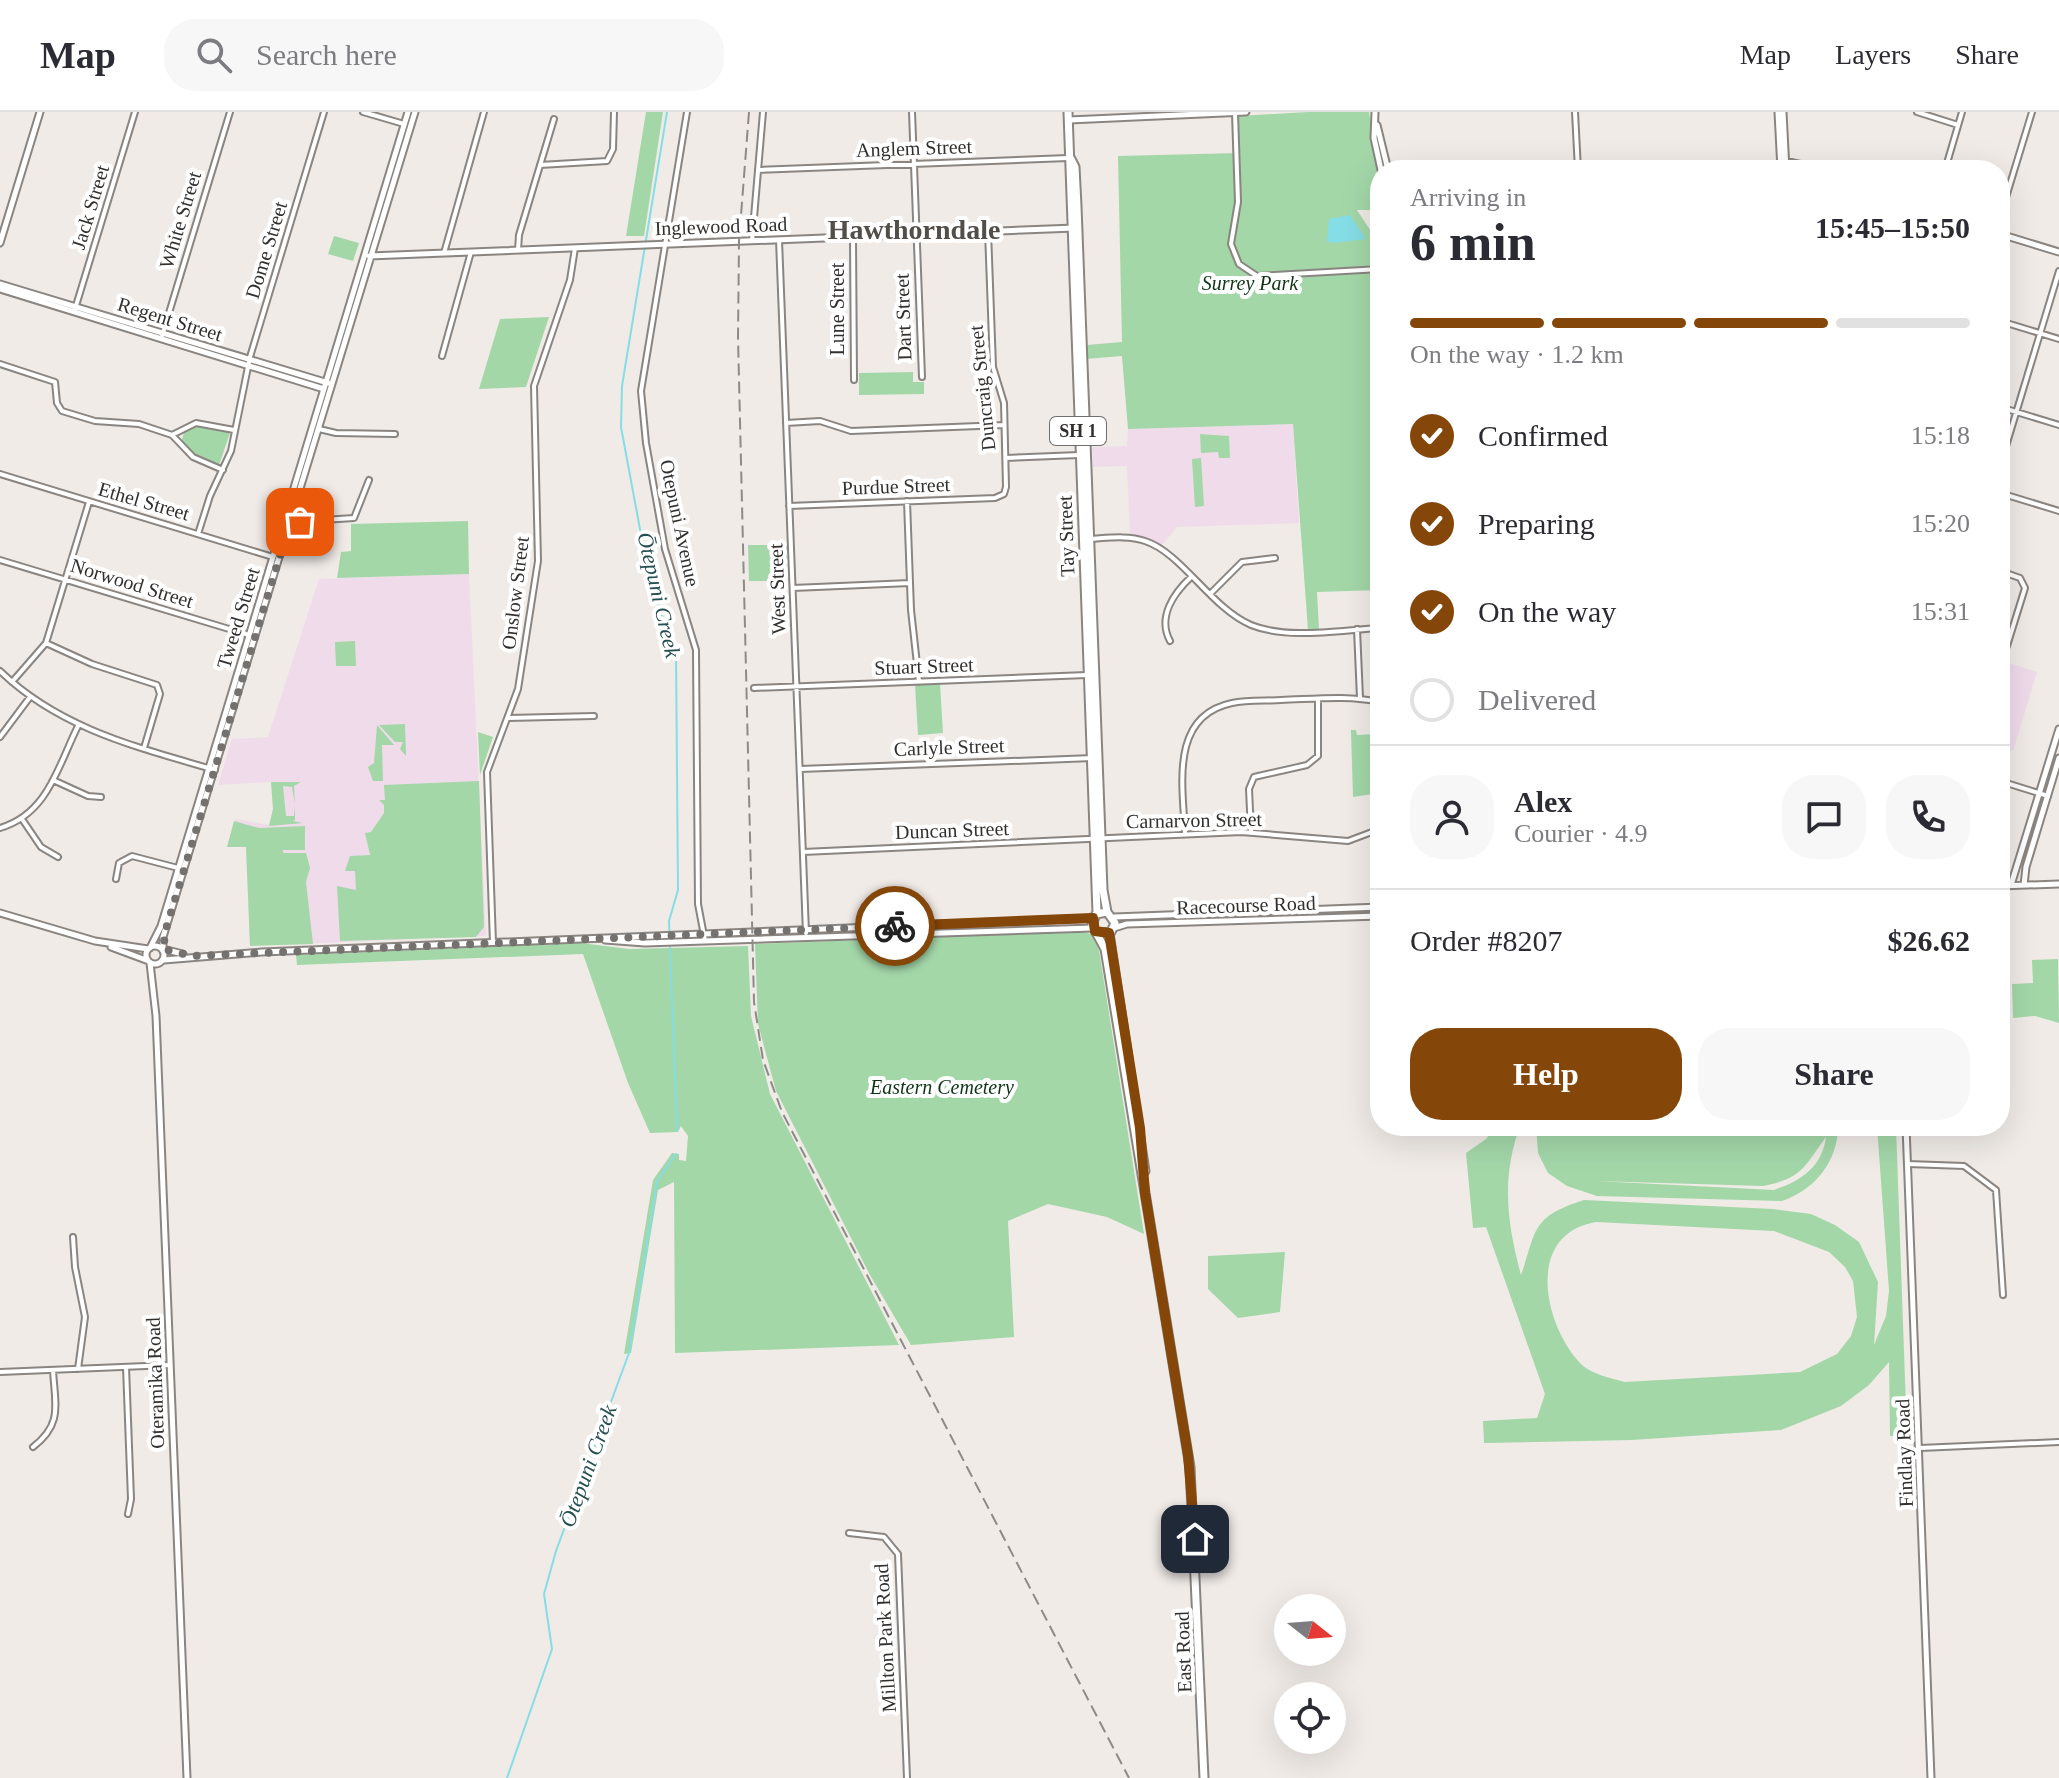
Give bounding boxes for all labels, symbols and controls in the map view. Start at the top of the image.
search box [164,19,724,91]
icon: search [192,33,236,77]
text: Map [40,34,116,76]
text: Search here [256,38,397,71]
text: Map [1740,39,1791,70]
text: Layers [1835,39,1911,70]
text: Share [1955,39,2019,70]
street label: Anglem Street [856,135,973,162]
street label: Jack Street [67,162,113,252]
street label: White Street [155,168,205,271]
text: Arriving in [1410,183,1526,212]
street label: Dome Street [241,198,291,301]
text: 15:45–15:50 [1815,211,1970,244]
street label: Inglewood Road [654,213,788,240]
district label: Hawthorndale [828,214,1000,245]
text: 6 min [1410,214,1536,271]
street label: Lune Street [826,262,848,355]
park label: Surrey Park [1202,272,1299,295]
street label: Dart Street [890,273,916,361]
street label: Regent Street [115,293,225,346]
street label: Duncraig Street [964,324,1001,452]
text: On the way · 1.2 km [1410,340,1624,369]
icon: check [1410,414,1454,458]
road number: SH 1 [1050,417,1106,445]
text: Confirmed [1478,419,1608,452]
text: 15:18 [1911,421,1970,450]
street label: Otepuni Avenue [655,458,704,589]
street label: Purdue Street [841,473,951,499]
street label: Ethel Street [96,477,193,525]
pin [266,488,334,556]
street label: Tay Street [1054,494,1079,577]
icon: bag [278,500,322,544]
icon: check [1410,502,1454,546]
text: Preparing [1478,507,1595,540]
text: 15:20 [1911,509,1970,538]
water label: Ōtepuni Creek [632,530,686,661]
street label: Onslow Street [497,535,533,651]
street label: West Street [764,543,790,635]
street label: Norwood Street [68,554,196,612]
street label: Tweed Street [212,564,264,671]
icon: check [1410,590,1454,634]
text: On the way [1478,595,1616,628]
text: 15:31 [1911,597,1970,626]
street label: Stuart Street [874,653,975,679]
text: Delivered [1478,683,1596,716]
street label: Carlyle Street [893,734,1005,761]
button: person [1410,775,1494,859]
button: chat [1782,775,1866,859]
button: phone [1886,775,1970,859]
text: Alex [1514,785,1572,818]
street label: Carnarvon Street [1126,808,1263,832]
street label: Duncan Street [895,817,1010,843]
text: Courier · 4.9 [1514,819,1648,848]
courier [855,886,935,966]
street label: Racecourse Road [1176,892,1316,918]
icon: bike [873,904,917,948]
text: Order #8207 [1410,924,1562,957]
text: $26.62 [1888,924,1970,957]
button: Help [1410,1028,1682,1120]
button: Share [1698,1028,1970,1120]
park label: Eastern Cemetery [869,1076,1014,1099]
street label: Oteramika Road [142,1317,168,1449]
street label: Findlay Road [1891,1398,1918,1508]
water label: Ōtepuni Creek [554,1400,622,1530]
pin [1161,1505,1229,1573]
icon: home [1173,1517,1217,1561]
street label: Millton Park Road [870,1563,900,1713]
north arrow [1274,1594,1346,1666]
map controls [1274,1594,1346,1754]
street label: East Road [1171,1611,1195,1693]
button: locate [1274,1682,1346,1754]

